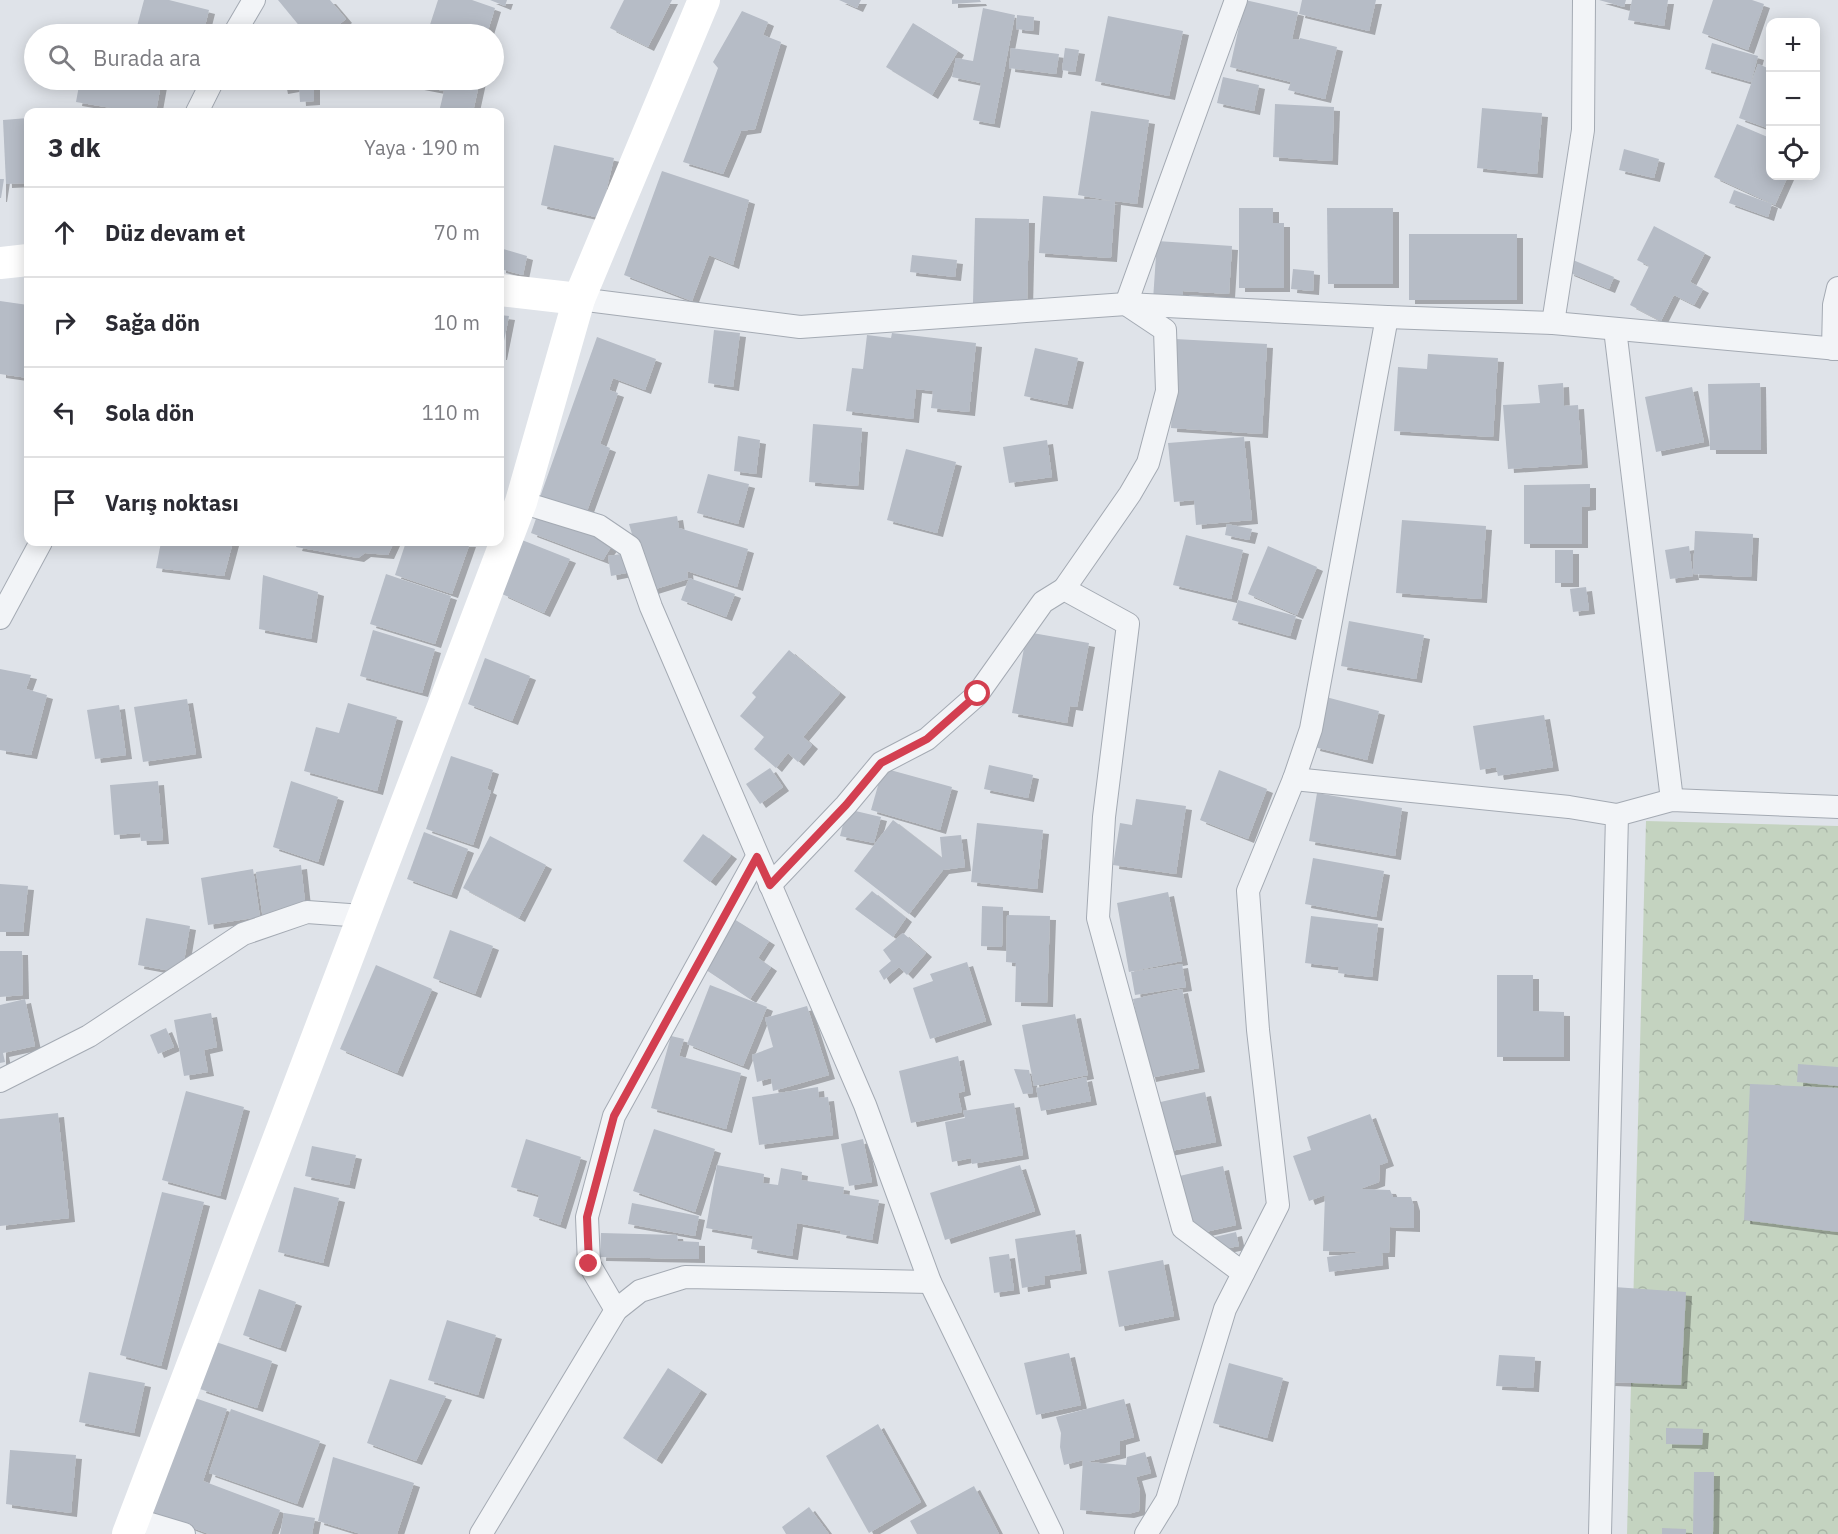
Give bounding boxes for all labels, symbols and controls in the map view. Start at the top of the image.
map controls [1766,18,1820,180]
button: + [1766,18,1820,72]
search box [24,24,504,90]
icon: search [45,41,78,74]
text: Burada ara [93,43,201,72]
button: − [1766,72,1820,126]
button: locate [1766,126,1820,180]
text: 3 dk [48,130,101,164]
text: Yaya · 190 m [364,134,480,161]
icon: ahead [48,216,81,249]
text: Düz devam et [105,218,245,247]
text: 70 m [434,219,480,246]
icon: right [48,306,81,339]
text: Sağa dön [105,308,200,337]
text: 10 m [434,309,480,336]
icon: left [48,396,81,429]
text: Sola dön [105,398,194,427]
text: 110 m [422,399,480,426]
icon: arrive [48,486,81,519]
text: Varış noktası [105,488,239,517]
route start [964,680,990,706]
route end [575,1250,601,1276]

